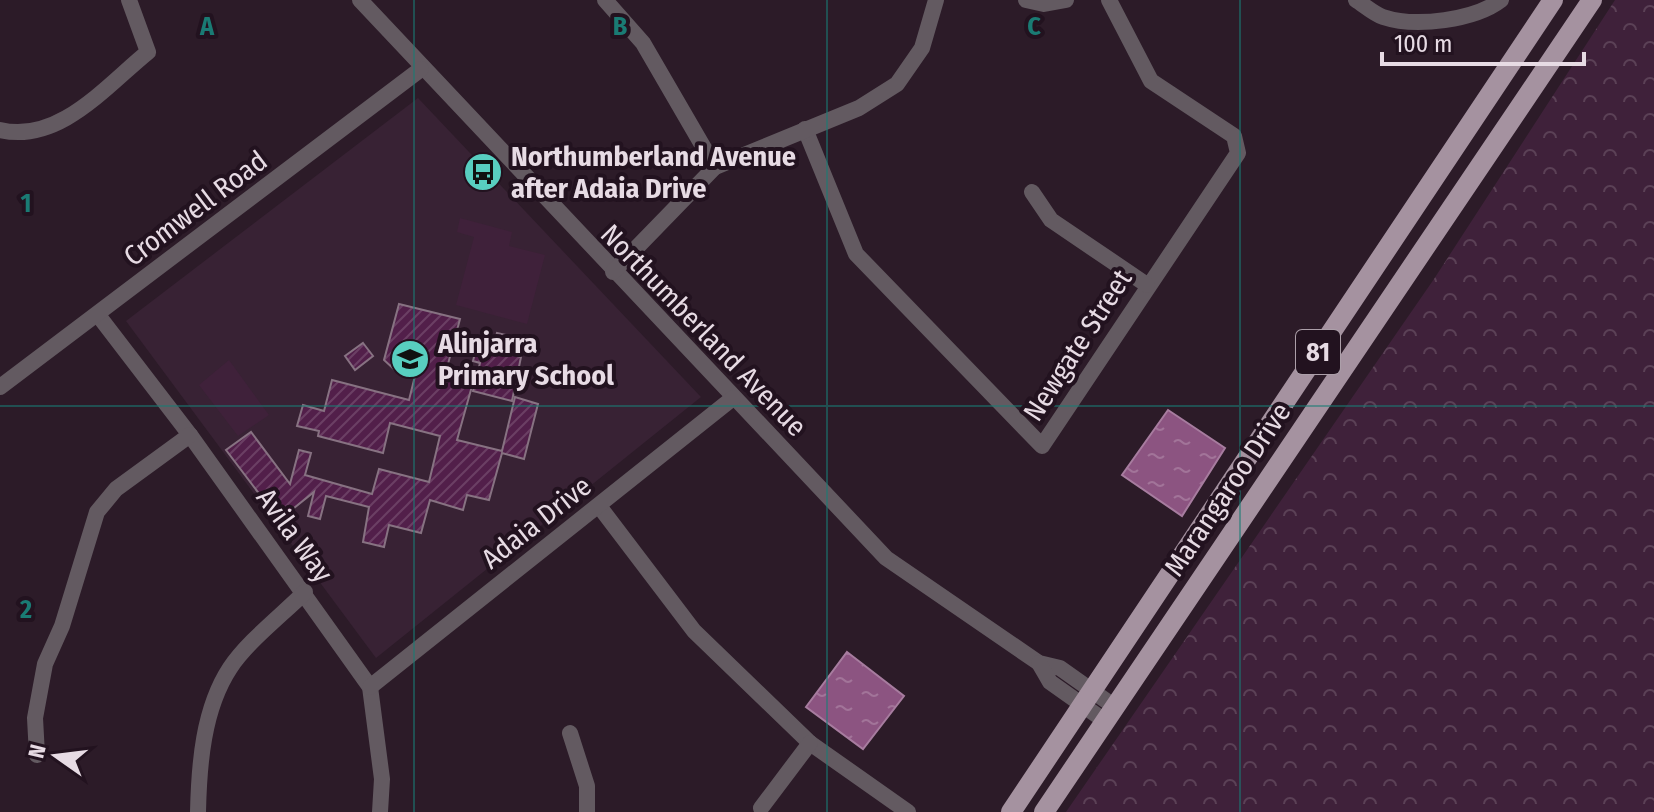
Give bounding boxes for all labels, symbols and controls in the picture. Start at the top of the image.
text: A [199,11,215,42]
text: B [613,11,628,42]
text: C [1027,11,1041,42]
scale bar [1382,16,1584,66]
text: 100 m [1394,30,1452,58]
place label: Northumberland Avenue after Adaia Drive [511,140,796,205]
street label: Cromwell Road [117,144,273,273]
bus stop icon: Northumberland Avenue after Adaia Drive [462,151,504,193]
text: 1 [21,188,32,219]
street label: Northumberland Avenue [594,218,813,443]
street label: Newgate Street [1016,263,1139,427]
place label: Alinjarra Primary School [437,327,614,392]
road number: 81 [1296,330,1340,374]
school or university icon: Alinjarra Primary School [389,338,431,380]
street label: Marangaroo Drive [1157,396,1297,582]
street label: Adaia Drive [475,469,598,575]
street label: Avila Way [250,482,340,589]
text: 2 [19,594,32,625]
north arrow [16,716,96,796]
text: N [22,742,52,761]

